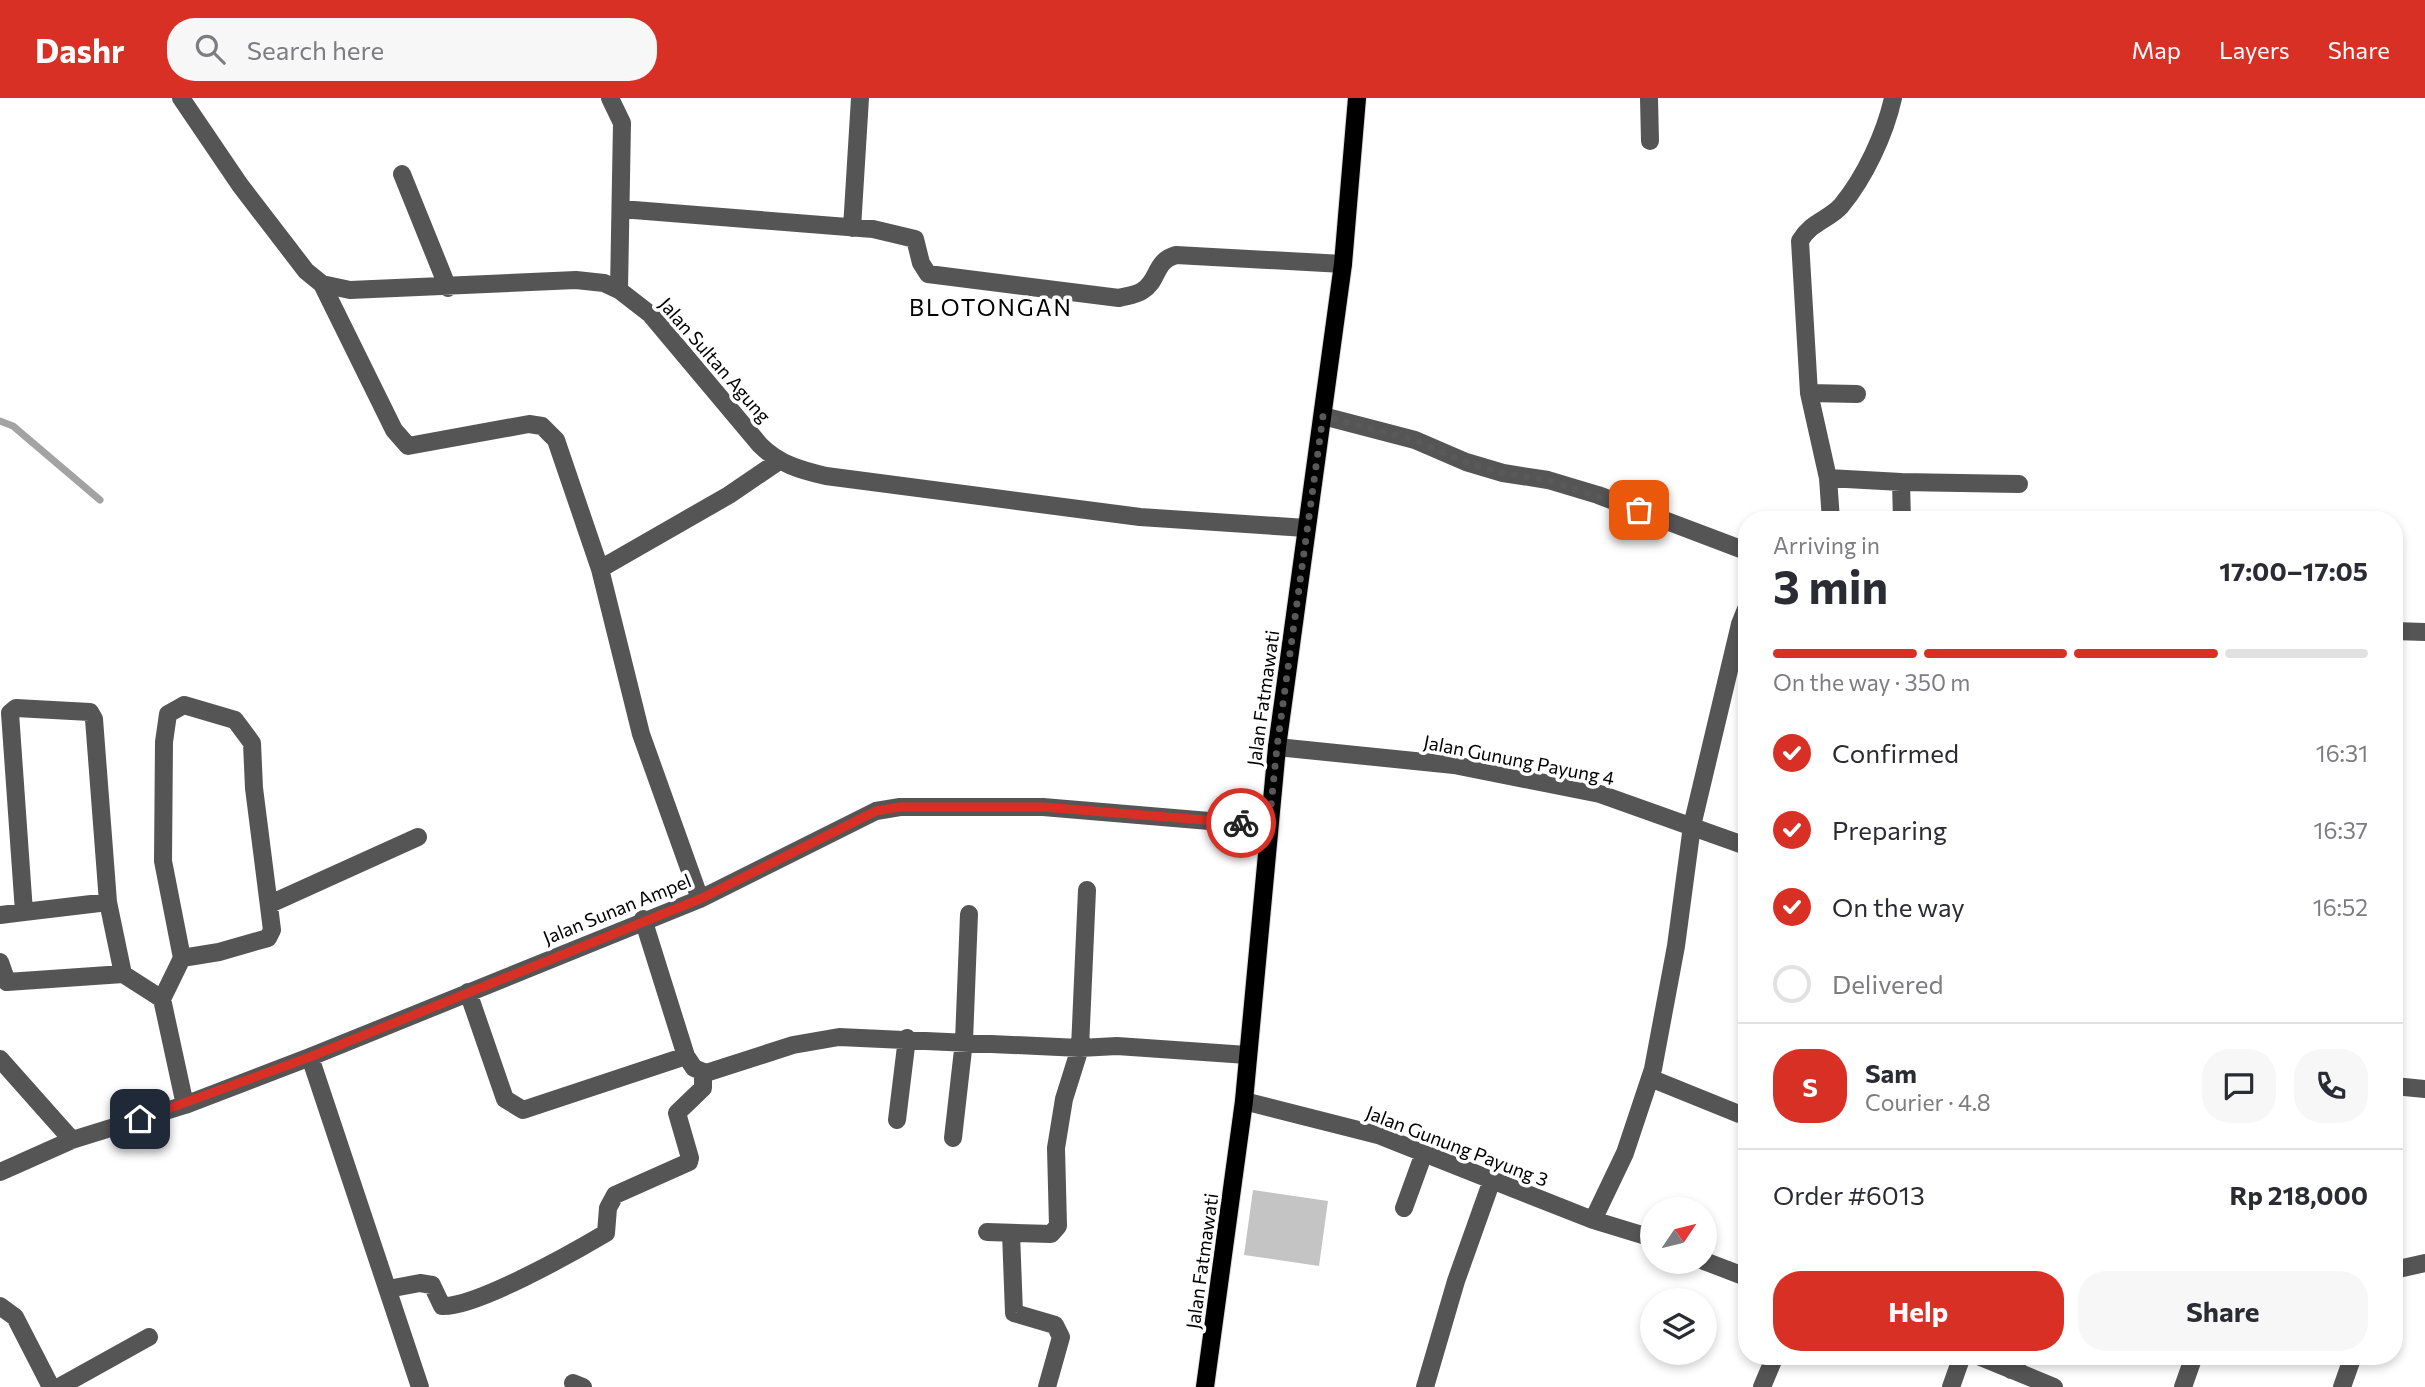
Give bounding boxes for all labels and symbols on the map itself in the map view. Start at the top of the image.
street label: Jalan Sultan Agung [655,292,776,427]
district label: BLOTONGAN [909,293,1073,321]
pin [1609,480,1669,540]
street label: Jalan Fatmawati [1242,629,1283,767]
street label: Jalan Gunung Payung 4 [1422,730,1616,789]
courier [1206,788,1276,858]
street label: Jalan Sunan Ampel [539,868,694,949]
pin [110,1089,170,1149]
street label: Jalan Gunung Payung 3 [1363,1100,1552,1191]
street label: Jalan Fatmawati [1181,1192,1222,1330]
north arrow [1640,1197,1717,1274]

